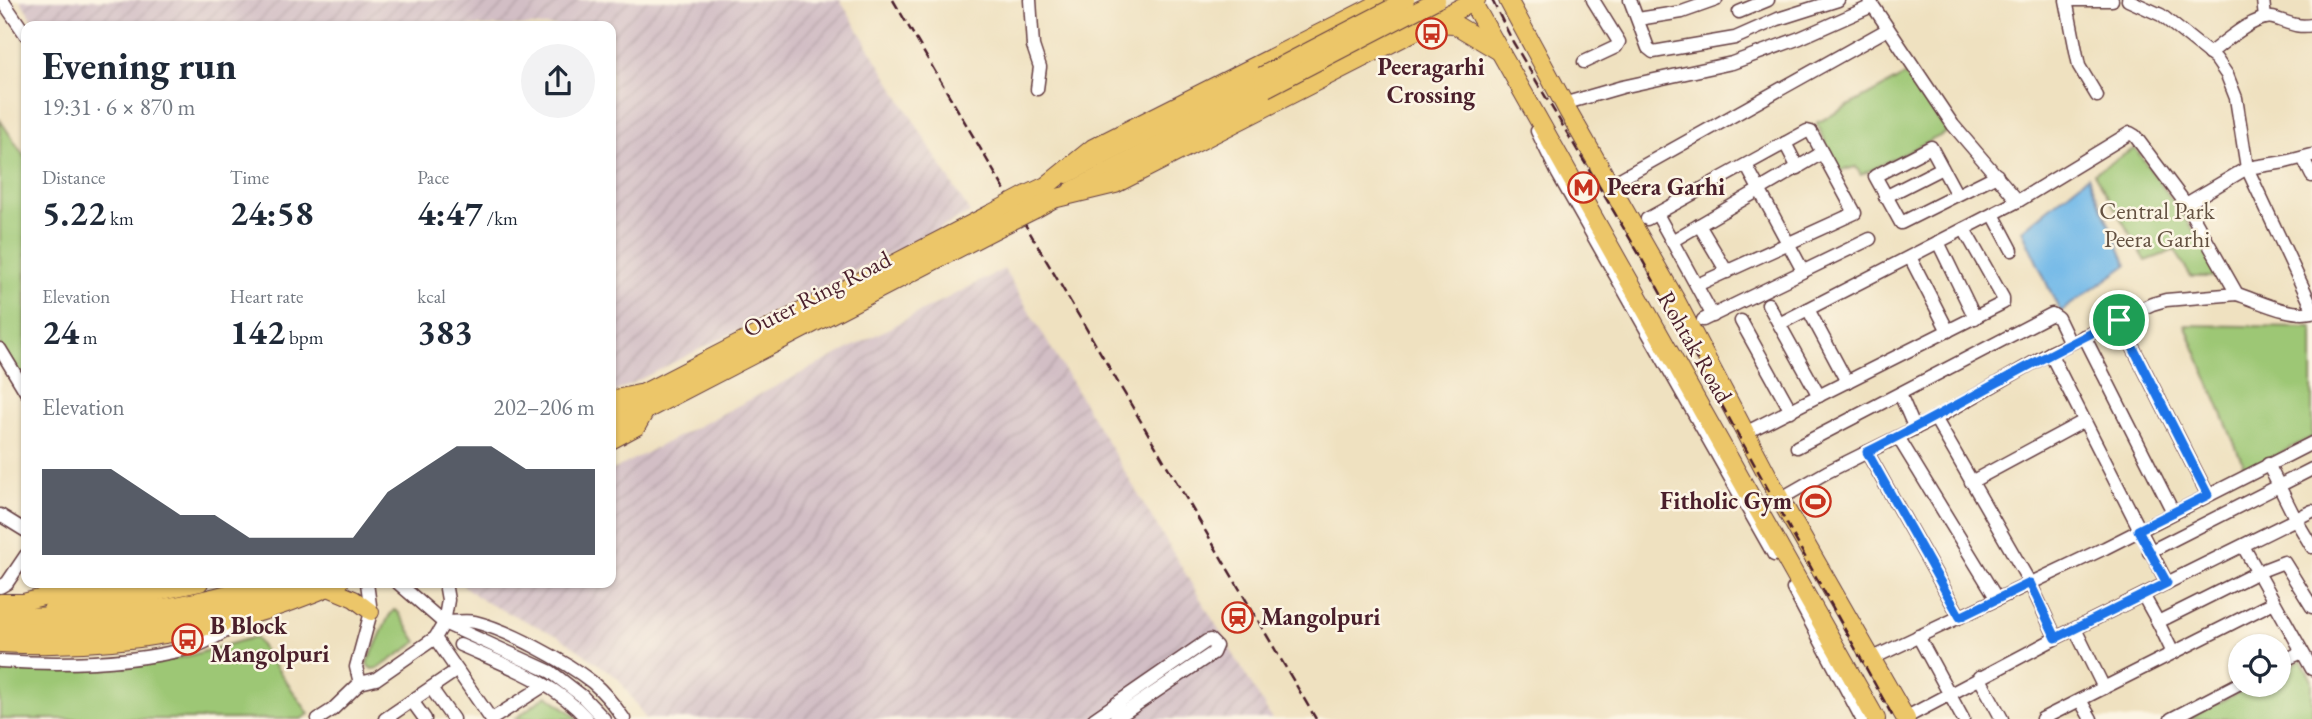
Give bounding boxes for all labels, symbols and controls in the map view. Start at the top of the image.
bus stop icon: Peeragarhi Crossing [1414,16,1448,50]
text: Evening run [42,41,237,90]
button: share [521,44,595,118]
place label: Peeragarhi Crossing [1377,51,1485,111]
text: 19:31 · 6 × 870 m [42,92,195,122]
text: Distance [42,165,105,190]
text: Time [230,165,269,190]
text: Pace [417,165,449,190]
metro station icon: Peera Garhi [1567,170,1601,204]
place label: Peera Garhi [1607,171,1725,202]
text: 5.22 [42,190,106,235]
text: 24:58 [230,190,314,235]
text: 4:47 [417,190,483,235]
park label: Central Park Peera Garhi [2099,195,2216,254]
text: km [106,206,134,231]
text: /km [483,206,518,231]
street label: Outer Ring Road [738,243,897,344]
text: Elevation [42,284,110,309]
text: Heart rate [230,284,303,309]
text: kcal [417,284,446,309]
street label: Rohtak Road [1651,285,1740,409]
pin [2089,290,2149,350]
icon: arrive [2100,301,2138,339]
text: 24 [42,309,79,354]
text: 142 [230,309,285,354]
text: 383 [417,309,473,354]
text: m [79,325,98,350]
text: bpm [285,325,323,350]
text: Elevation [42,392,125,422]
text: 202–206 m [494,392,595,422]
sports icon: Fitholic Gym [1798,484,1832,518]
place label: Fitholic Gym [1660,485,1792,517]
station icon: Mangolpuri [1221,600,1255,634]
place label: Mangolpuri [1261,601,1380,633]
place label: B Block Mangolpuri [210,610,329,670]
bus stop icon: B Block Mangolpuri [170,623,204,657]
map controls [2228,634,2291,697]
button: locate [2228,634,2291,697]

